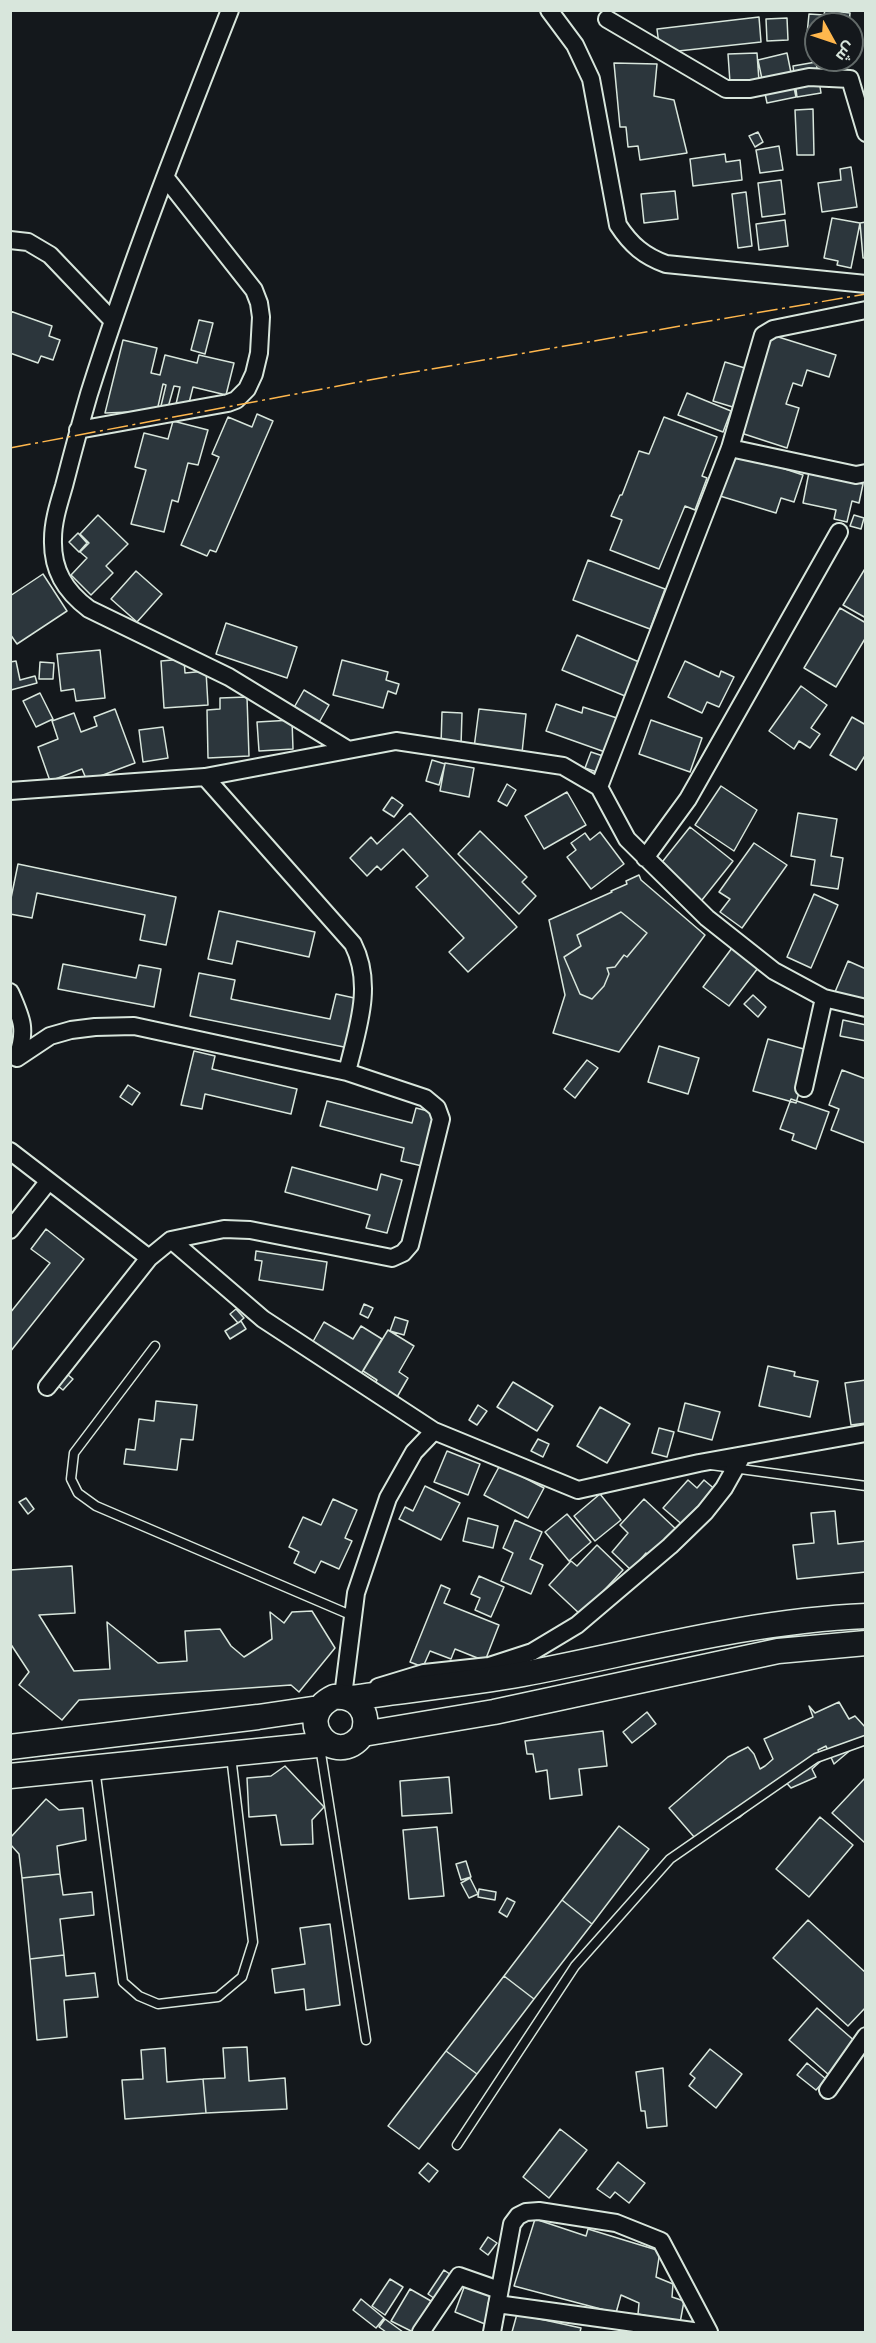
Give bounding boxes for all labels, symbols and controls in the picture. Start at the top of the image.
north arrow [804,12,864,72]
text: ش [832,38,861,67]

